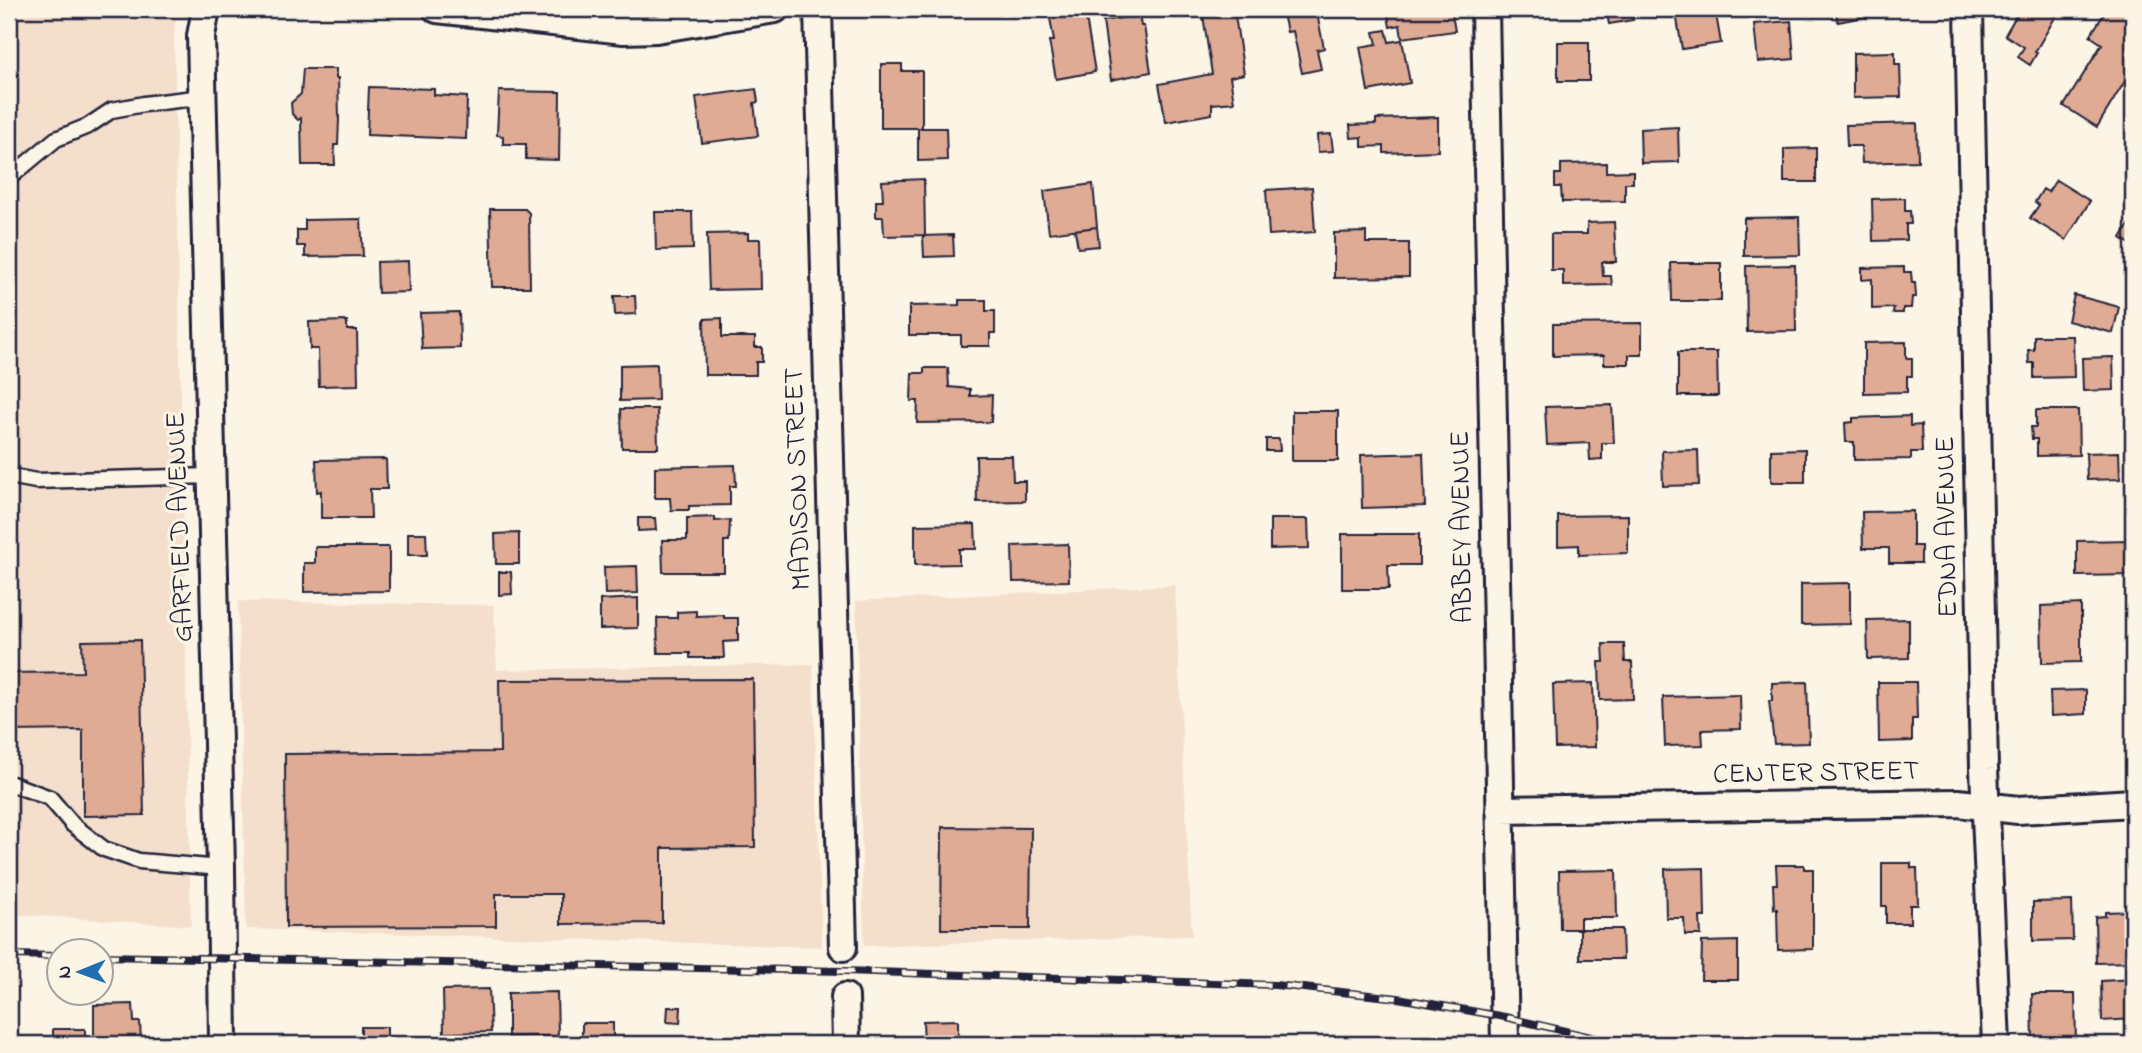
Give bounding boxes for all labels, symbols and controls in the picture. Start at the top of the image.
street label: MADISON STREET [775,367,823,591]
street label: GARFIELD AVENUE [156,411,206,643]
street label: ABBEY AVENUE [1441,430,1485,624]
street label: EDNA AVENUE [1926,436,1970,618]
street label: CENTER STREET [1713,752,1919,796]
north arrow [46,937,116,1007]
text: N [52,965,79,979]

